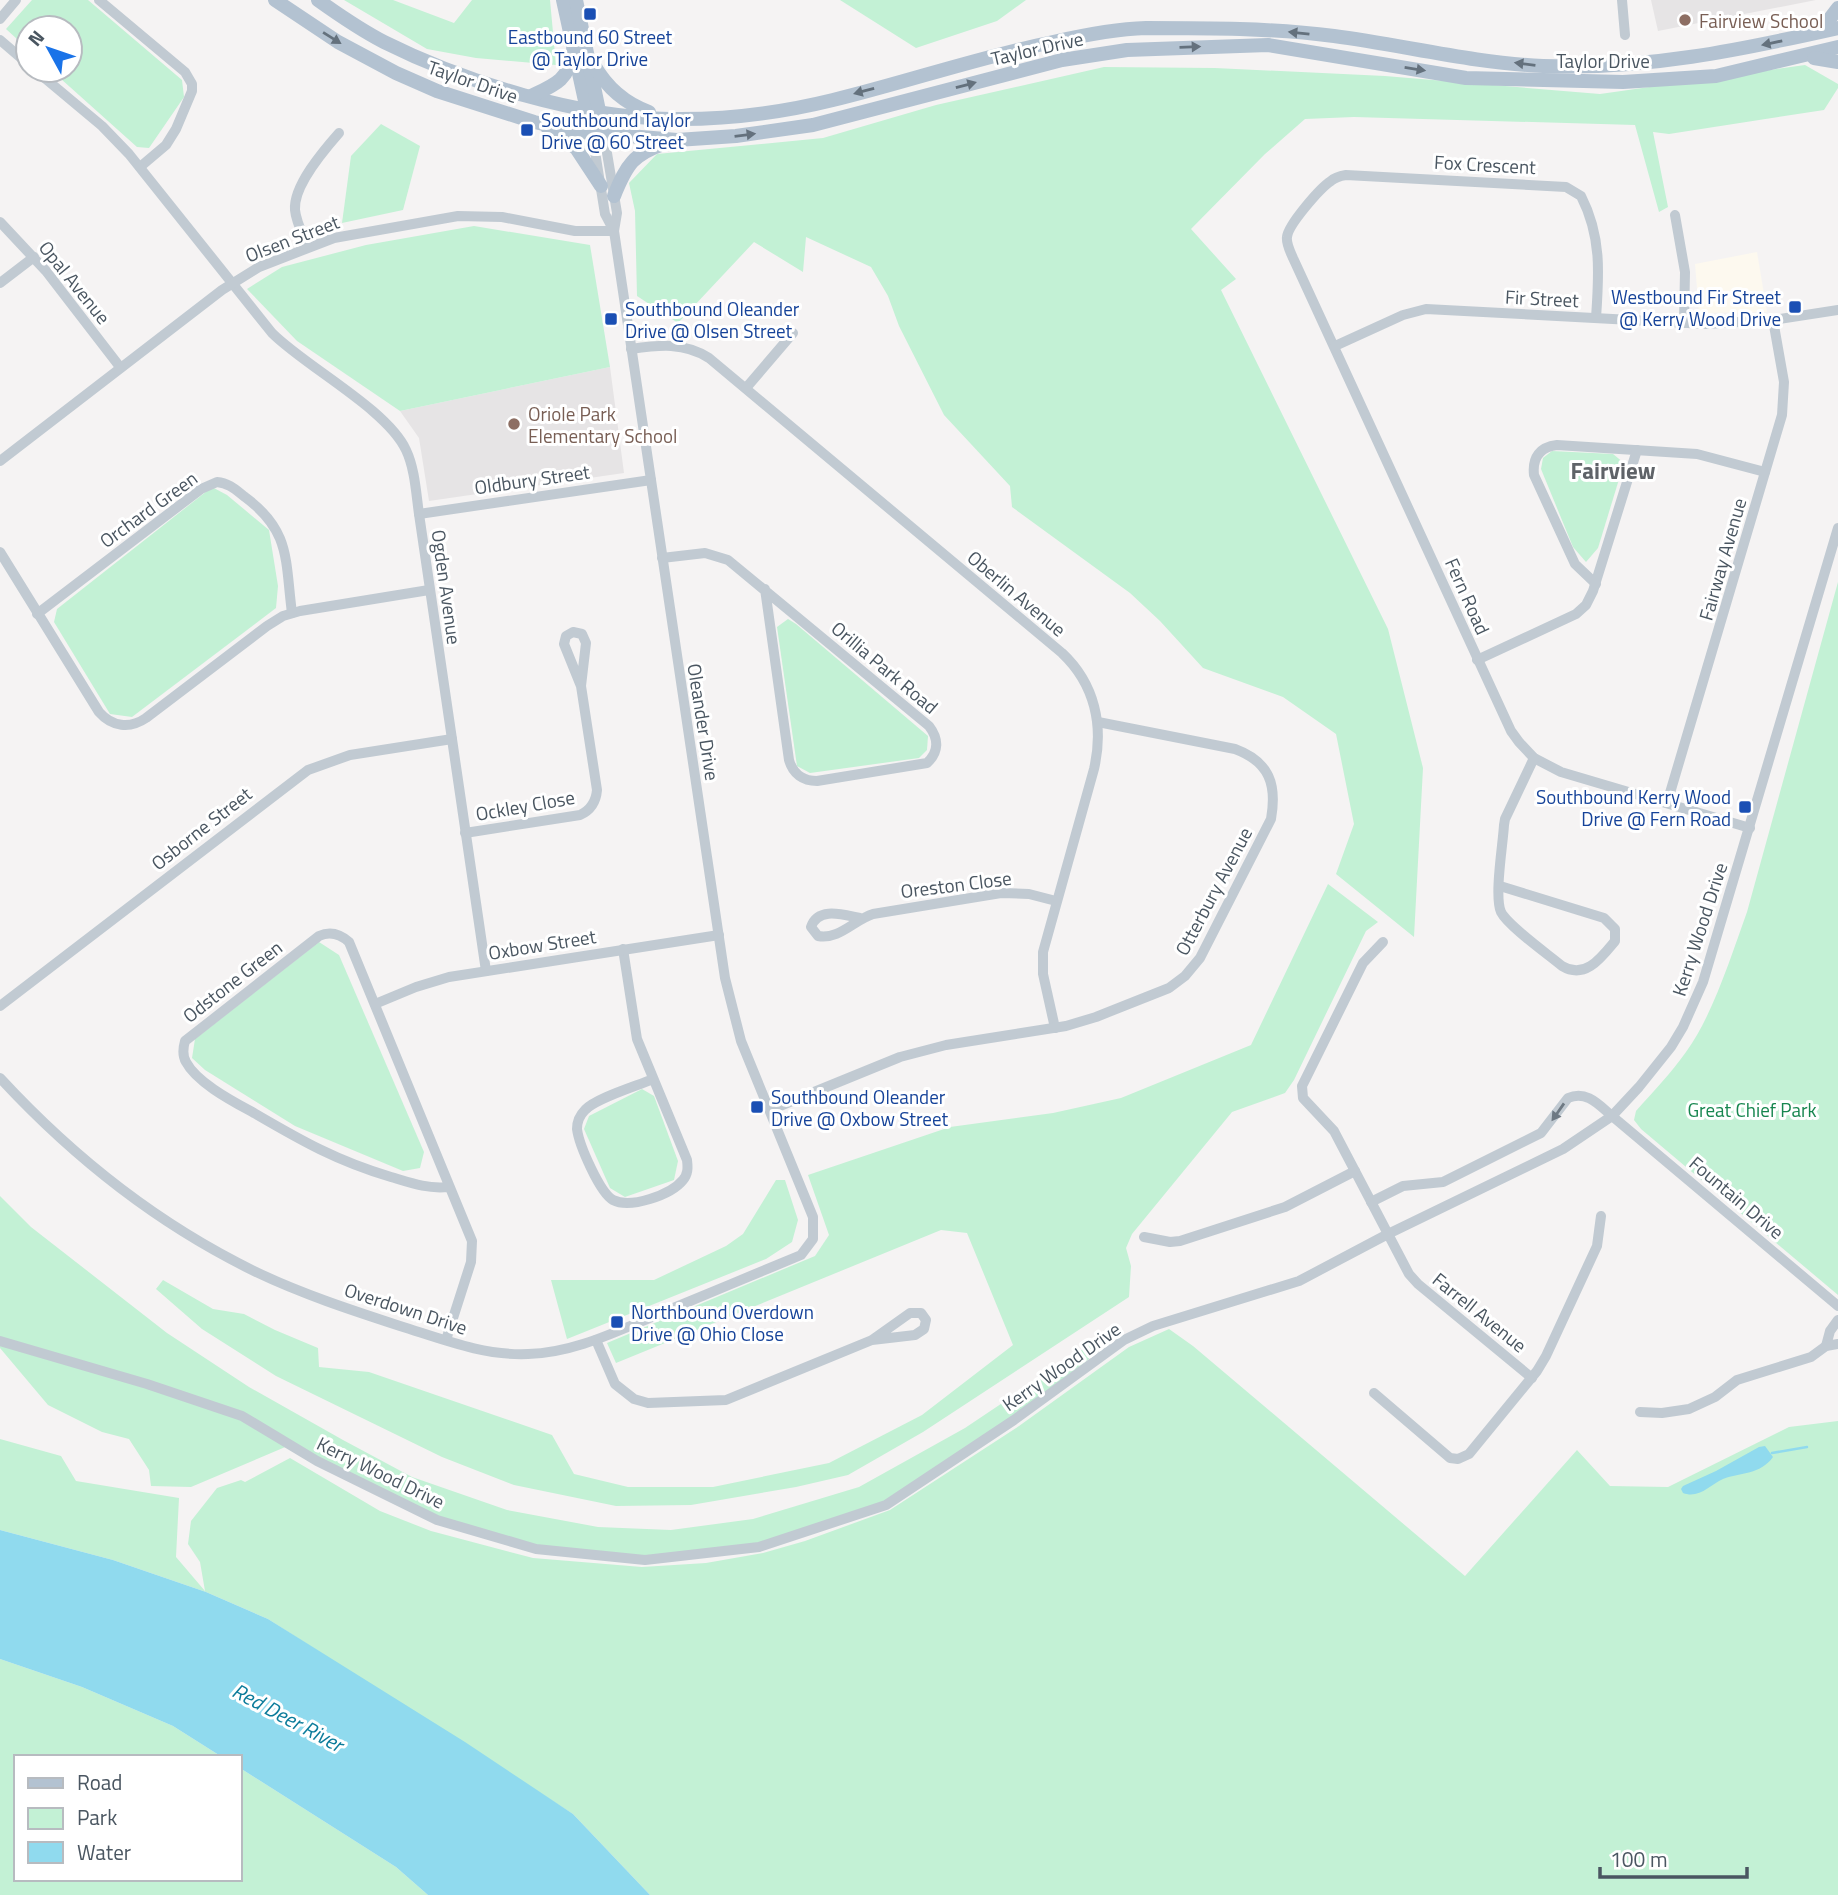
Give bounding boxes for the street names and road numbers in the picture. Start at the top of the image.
street label: Taylor Drive [988,23,1086,73]
street label: Taylor Drive [1556,46,1650,75]
street label: Taylor Drive [424,52,522,110]
street label: Fox Crescent [1433,147,1537,181]
street label: Olsen Street [241,207,344,269]
street label: Opal Avenue [32,234,118,330]
street label: Fir Street [1504,282,1580,314]
street label: Oldbury Street [473,457,592,501]
street label: Orchard Green [93,463,203,555]
street label: Fairway Avenue [1691,494,1753,624]
street label: Ogden Avenue [425,528,469,646]
street label: Oberlin Avenue [961,543,1073,643]
street label: Fern Road [1438,553,1498,639]
street label: Orillia Park Road [825,614,945,720]
street label: Oleander Drive [680,661,728,783]
street label: Osborne Street [144,779,258,877]
street label: Ockley Close [473,782,577,828]
street label: Otterbury Avenue [1167,822,1259,960]
street label: Kerry Wood Drive [1664,858,1734,1000]
street label: Oreston Close [899,863,1013,905]
street label: Oxbow Street [486,921,598,967]
street label: Odstone Green [176,933,288,1029]
street label: Fountain Drive [1683,1149,1791,1245]
street label: Farrell Avenue [1427,1265,1533,1359]
street label: Overdown Drive [341,1274,471,1342]
street label: Kerry Wood Drive [996,1314,1126,1418]
street label: Kerry Wood Drive [312,1429,450,1515]

